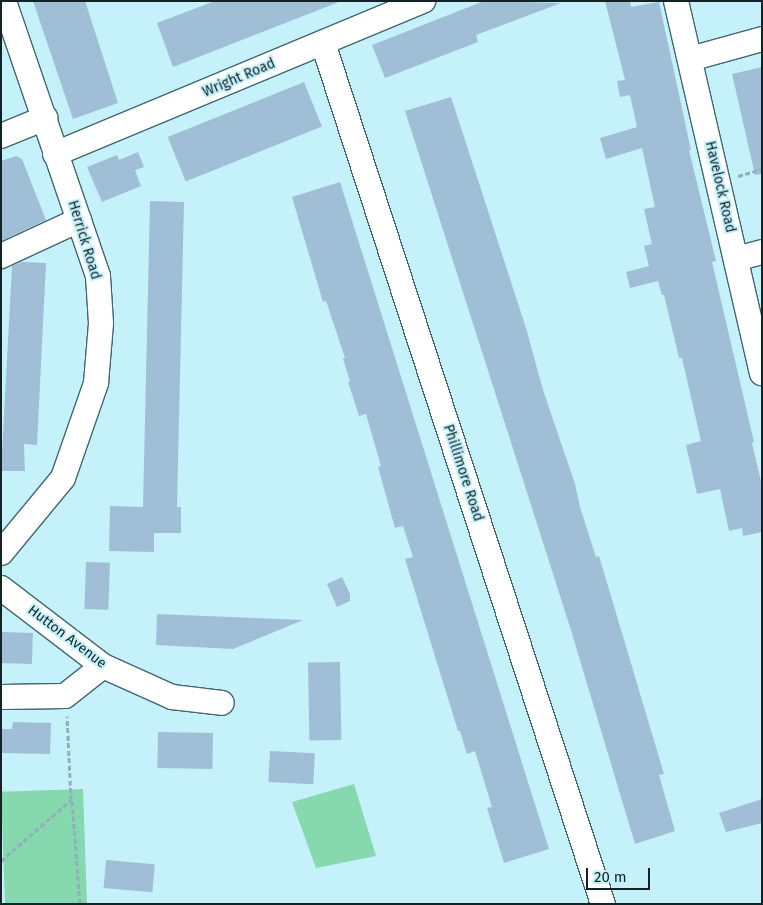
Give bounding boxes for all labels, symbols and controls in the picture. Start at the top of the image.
street label: Wright Road [200,55,278,101]
street label: Havelock Road [701,140,739,234]
street label: Herrick Road [64,198,104,282]
street label: Phillimore Road [439,422,487,524]
street label: Hutton Avenue [24,602,110,672]
scale bar [588,858,652,890]
text: 20 m [594,868,627,886]

